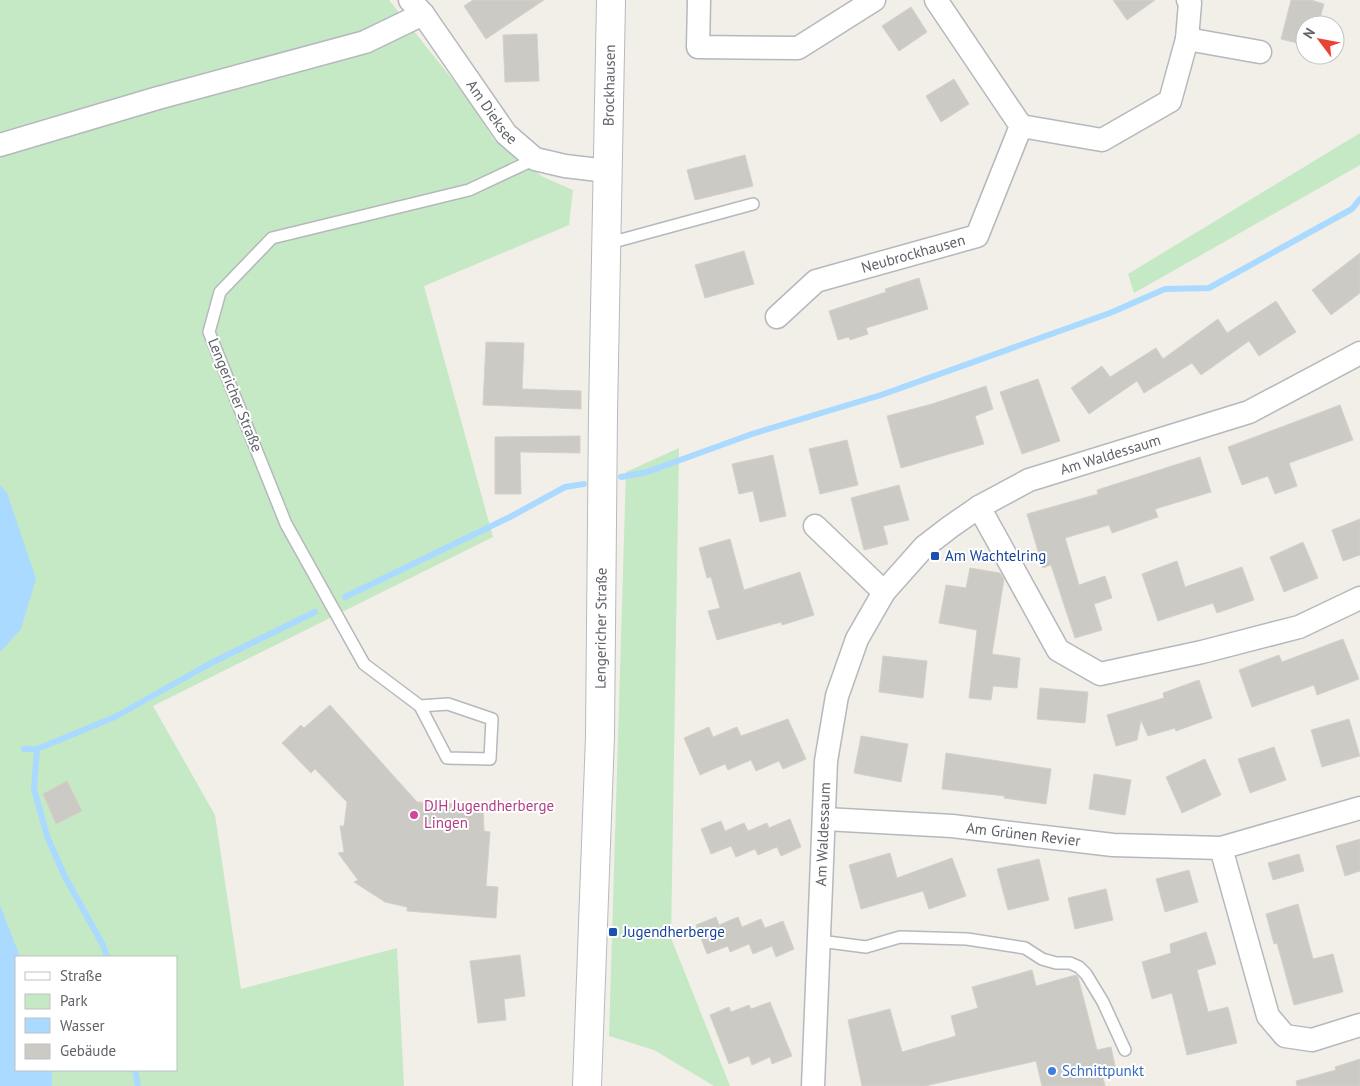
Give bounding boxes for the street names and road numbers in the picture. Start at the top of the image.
street label: Brockhausen [599,44,619,126]
street label: Am Dieksee [462,76,521,148]
street label: Neubrockhausen [859,230,967,277]
street label: Lengericher Straße [204,335,267,455]
street label: Am Waldessaum [1057,430,1163,479]
street label: Lengericher Straße [590,567,611,689]
street label: Am Waldessaum [811,782,834,887]
street label: Am Grünen Revier [965,818,1082,850]

